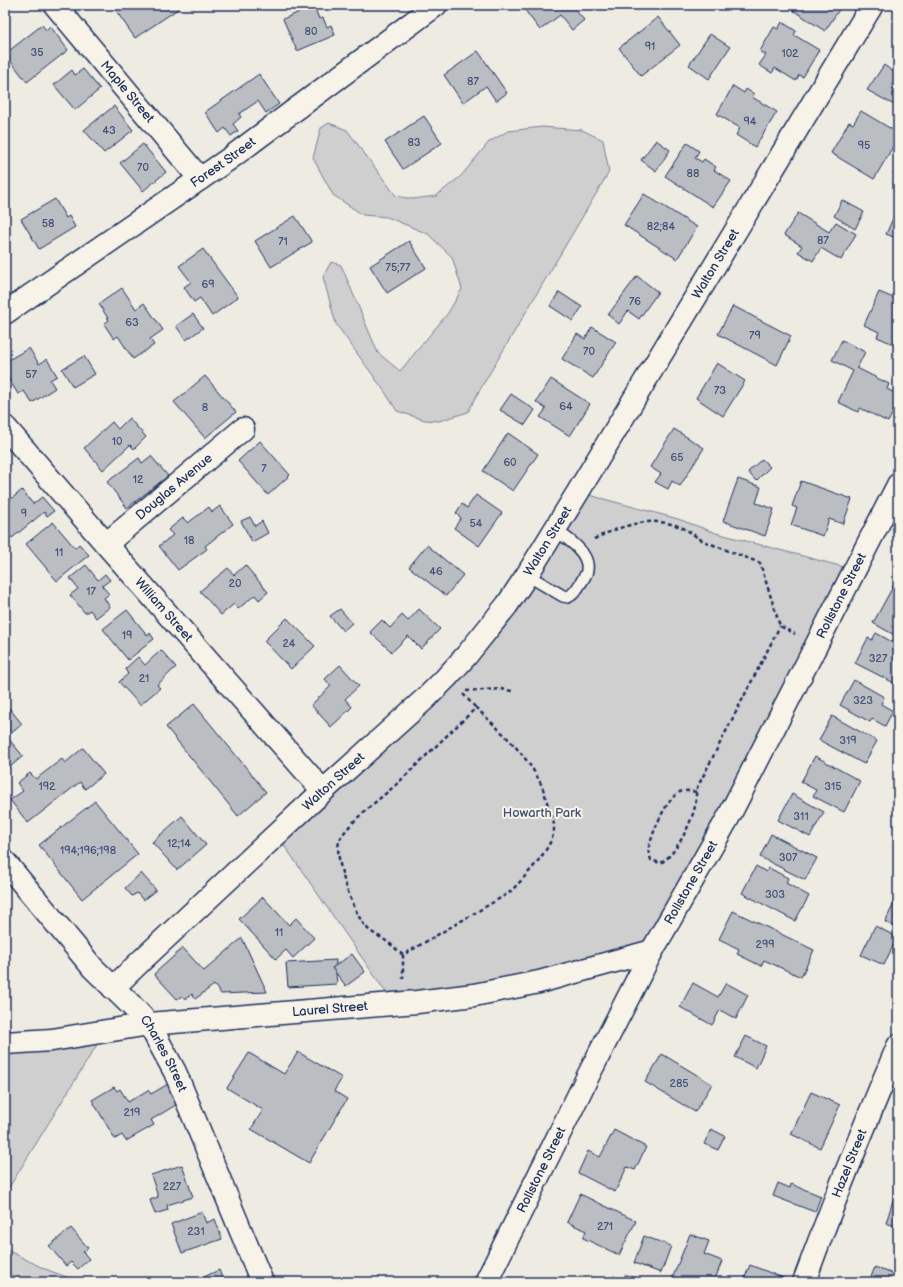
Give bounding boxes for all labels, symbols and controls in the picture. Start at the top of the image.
house number: 80 [305,25,318,38]
house number: 91 [645,40,655,53]
house number: 35 [30,46,44,59]
house number: 102 [781,47,799,60]
street label: Maple Street [97,58,158,126]
house number: 87 [467,75,479,88]
house number: 94 [743,115,757,128]
house number: 43 [102,124,116,137]
street label: Forest Street [187,134,259,191]
house number: 83 [407,136,421,149]
house number: 95 [858,139,870,152]
house number: 70 [137,161,149,174]
house number: 88 [687,167,699,180]
house number: 58 [42,217,54,230]
house number: 82;84 [647,220,675,233]
street label: Walton Street [688,226,743,302]
house number: 87 [817,234,829,247]
house number: 71 [278,235,288,248]
house number: 75;77 [386,261,411,274]
house number: 69 [201,278,215,291]
house number: 76 [629,295,641,308]
house number: 63 [125,316,139,329]
house number: 79 [749,329,761,342]
house number: 70 [583,345,595,358]
house number: 57 [25,368,37,381]
house number: 73 [714,384,726,397]
house number: 64 [559,400,573,413]
house number: 8 [202,401,208,414]
house number: 10 [112,435,123,448]
street label: Douglas Avenue [133,450,216,523]
house number: 65 [670,451,684,464]
house number: 60 [503,456,517,469]
house number: 7 [261,462,267,475]
house number: 12 [133,473,144,486]
street label: Walton Street [520,503,575,579]
house number: 9 [21,507,27,520]
house number: 54 [469,517,483,530]
house number: 18 [184,534,194,547]
house number: 11 [55,546,63,559]
street label: Rollstone Street [813,550,870,641]
house number: 46 [429,565,443,578]
street label: William Street [131,574,196,645]
house number: 20 [229,577,242,590]
house number: 17 [86,585,96,598]
house number: 19 [122,629,132,642]
house number: 24 [282,637,296,650]
house number: 327 [869,652,888,665]
house number: 21 [139,672,149,685]
house number: 323 [853,694,873,707]
house number: 319 [839,734,857,747]
street label: Walton Street [299,749,368,814]
house number: 192 [38,780,56,793]
house number: 315 [824,780,842,793]
park label: Howarth Park [503,805,582,821]
house number: 311 [793,810,809,823]
house number: 12;14 [167,837,191,850]
street label: Rollstone Street [661,838,721,927]
house number: 194;196;198 [60,844,116,857]
house number: 307 [779,851,798,864]
house number: 303 [765,888,785,901]
house number: 11 [275,926,283,939]
house number: 299 [755,938,775,951]
street label: Laurel Street [292,998,368,1020]
street label: Charles Street [137,1012,190,1094]
house number: 285 [669,1077,689,1090]
house number: 219 [124,1106,140,1119]
street label: Rollstone Street [513,1124,569,1216]
street label: Hazel Street [829,1127,870,1200]
house number: 227 [163,1180,182,1193]
house number: 271 [597,1220,613,1233]
house number: 231 [187,1225,205,1238]

